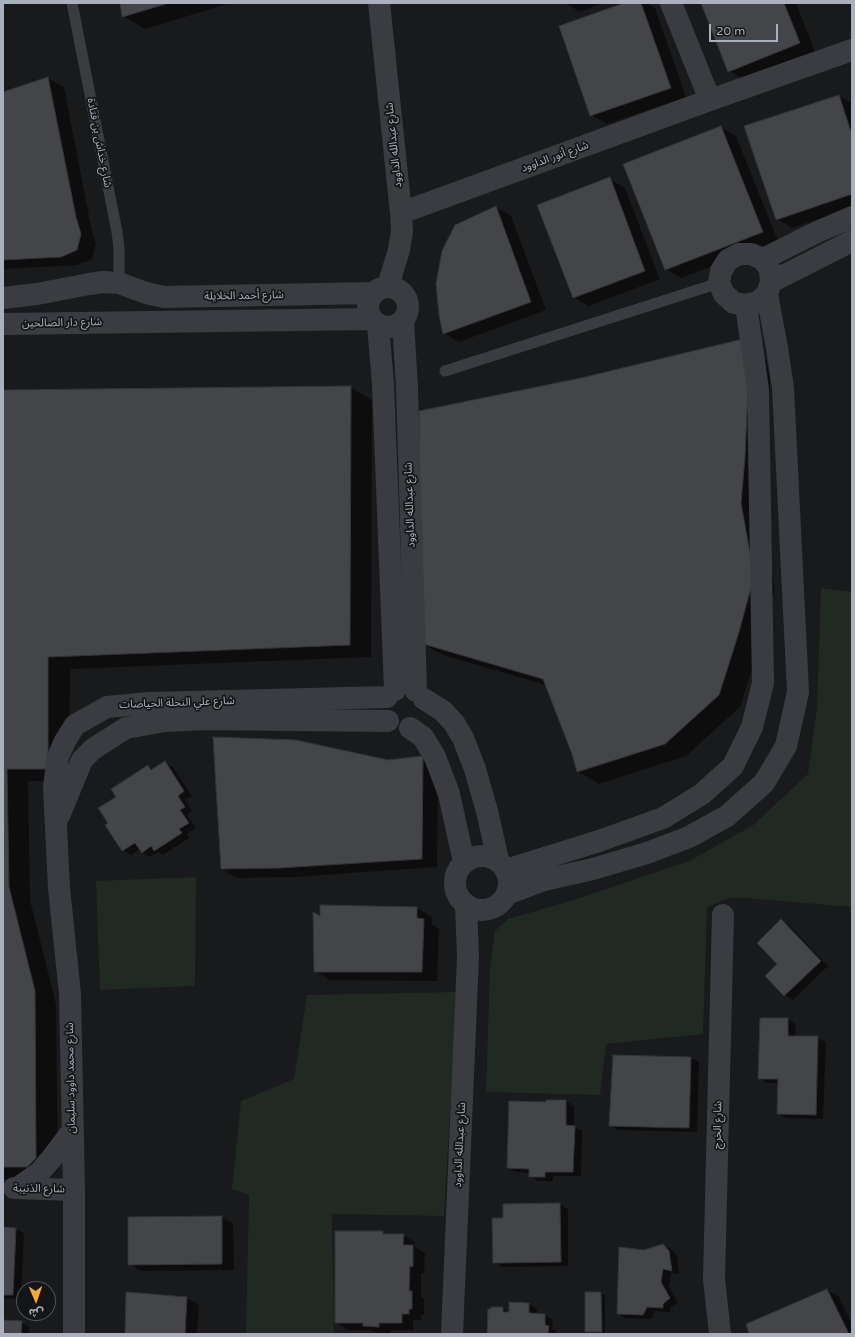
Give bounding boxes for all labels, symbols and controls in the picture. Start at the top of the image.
scale bar [711,16,780,42]
text: 20 m [716,24,745,38]
street label: شارع خداش بن قتادة [84,97,114,189]
street label: شارع عبدالله الداوود [383,102,405,188]
street label: شارع أنور الداوود [519,139,591,175]
street label: شارع أحمد الخلايلة [204,289,284,303]
street label: شارع دار الصالحين [22,316,102,330]
street label: شارع عبدالله الداوود [402,462,418,548]
street label: شارع علي النحلة الحياصات [119,694,235,712]
street label: شارع محمد داوود سليمان [63,1022,79,1134]
street label: شارع الخرج [711,1101,725,1149]
street label: شارع عبدالله الداوود [451,1102,469,1188]
street label: شارع الذنيبة [13,1182,65,1196]
north arrow [16,1281,56,1321]
text: ش [29,1306,44,1319]

